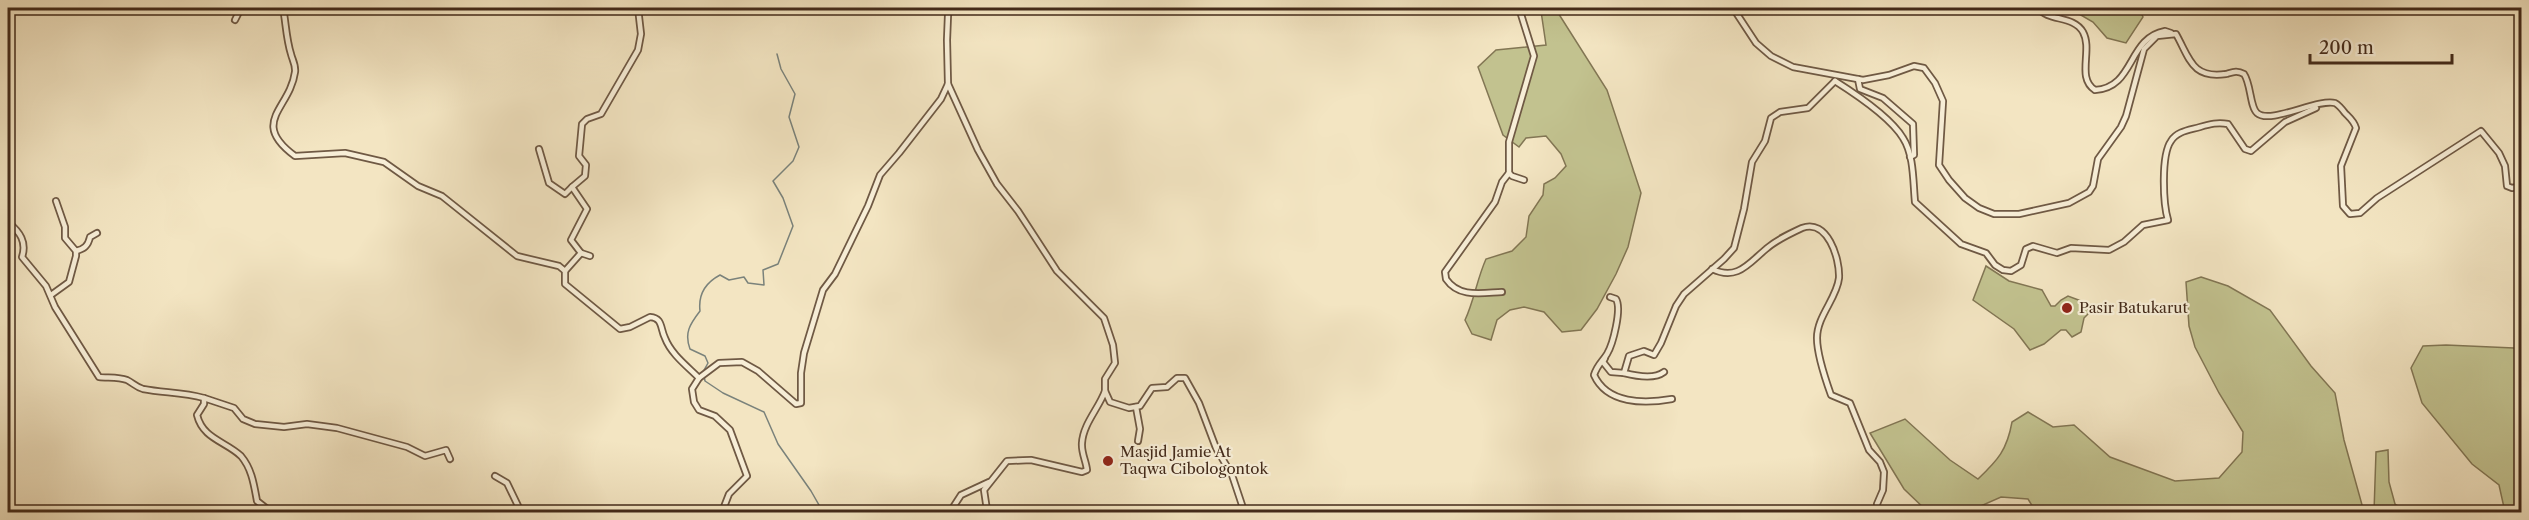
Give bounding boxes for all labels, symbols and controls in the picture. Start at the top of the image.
scale bar [2310,27,2452,65]
text: 200 m [2319,37,2374,59]
place label: Pasir Batukarut [2079,298,2188,317]
marker: Pasir Batukarut [2060,301,2074,315]
place label: Masjid Jamie At Taqwa Cibologontok [1120,442,1269,478]
marker: Masjid Jamie At Taqwa Cibologontok [1101,454,1115,468]

